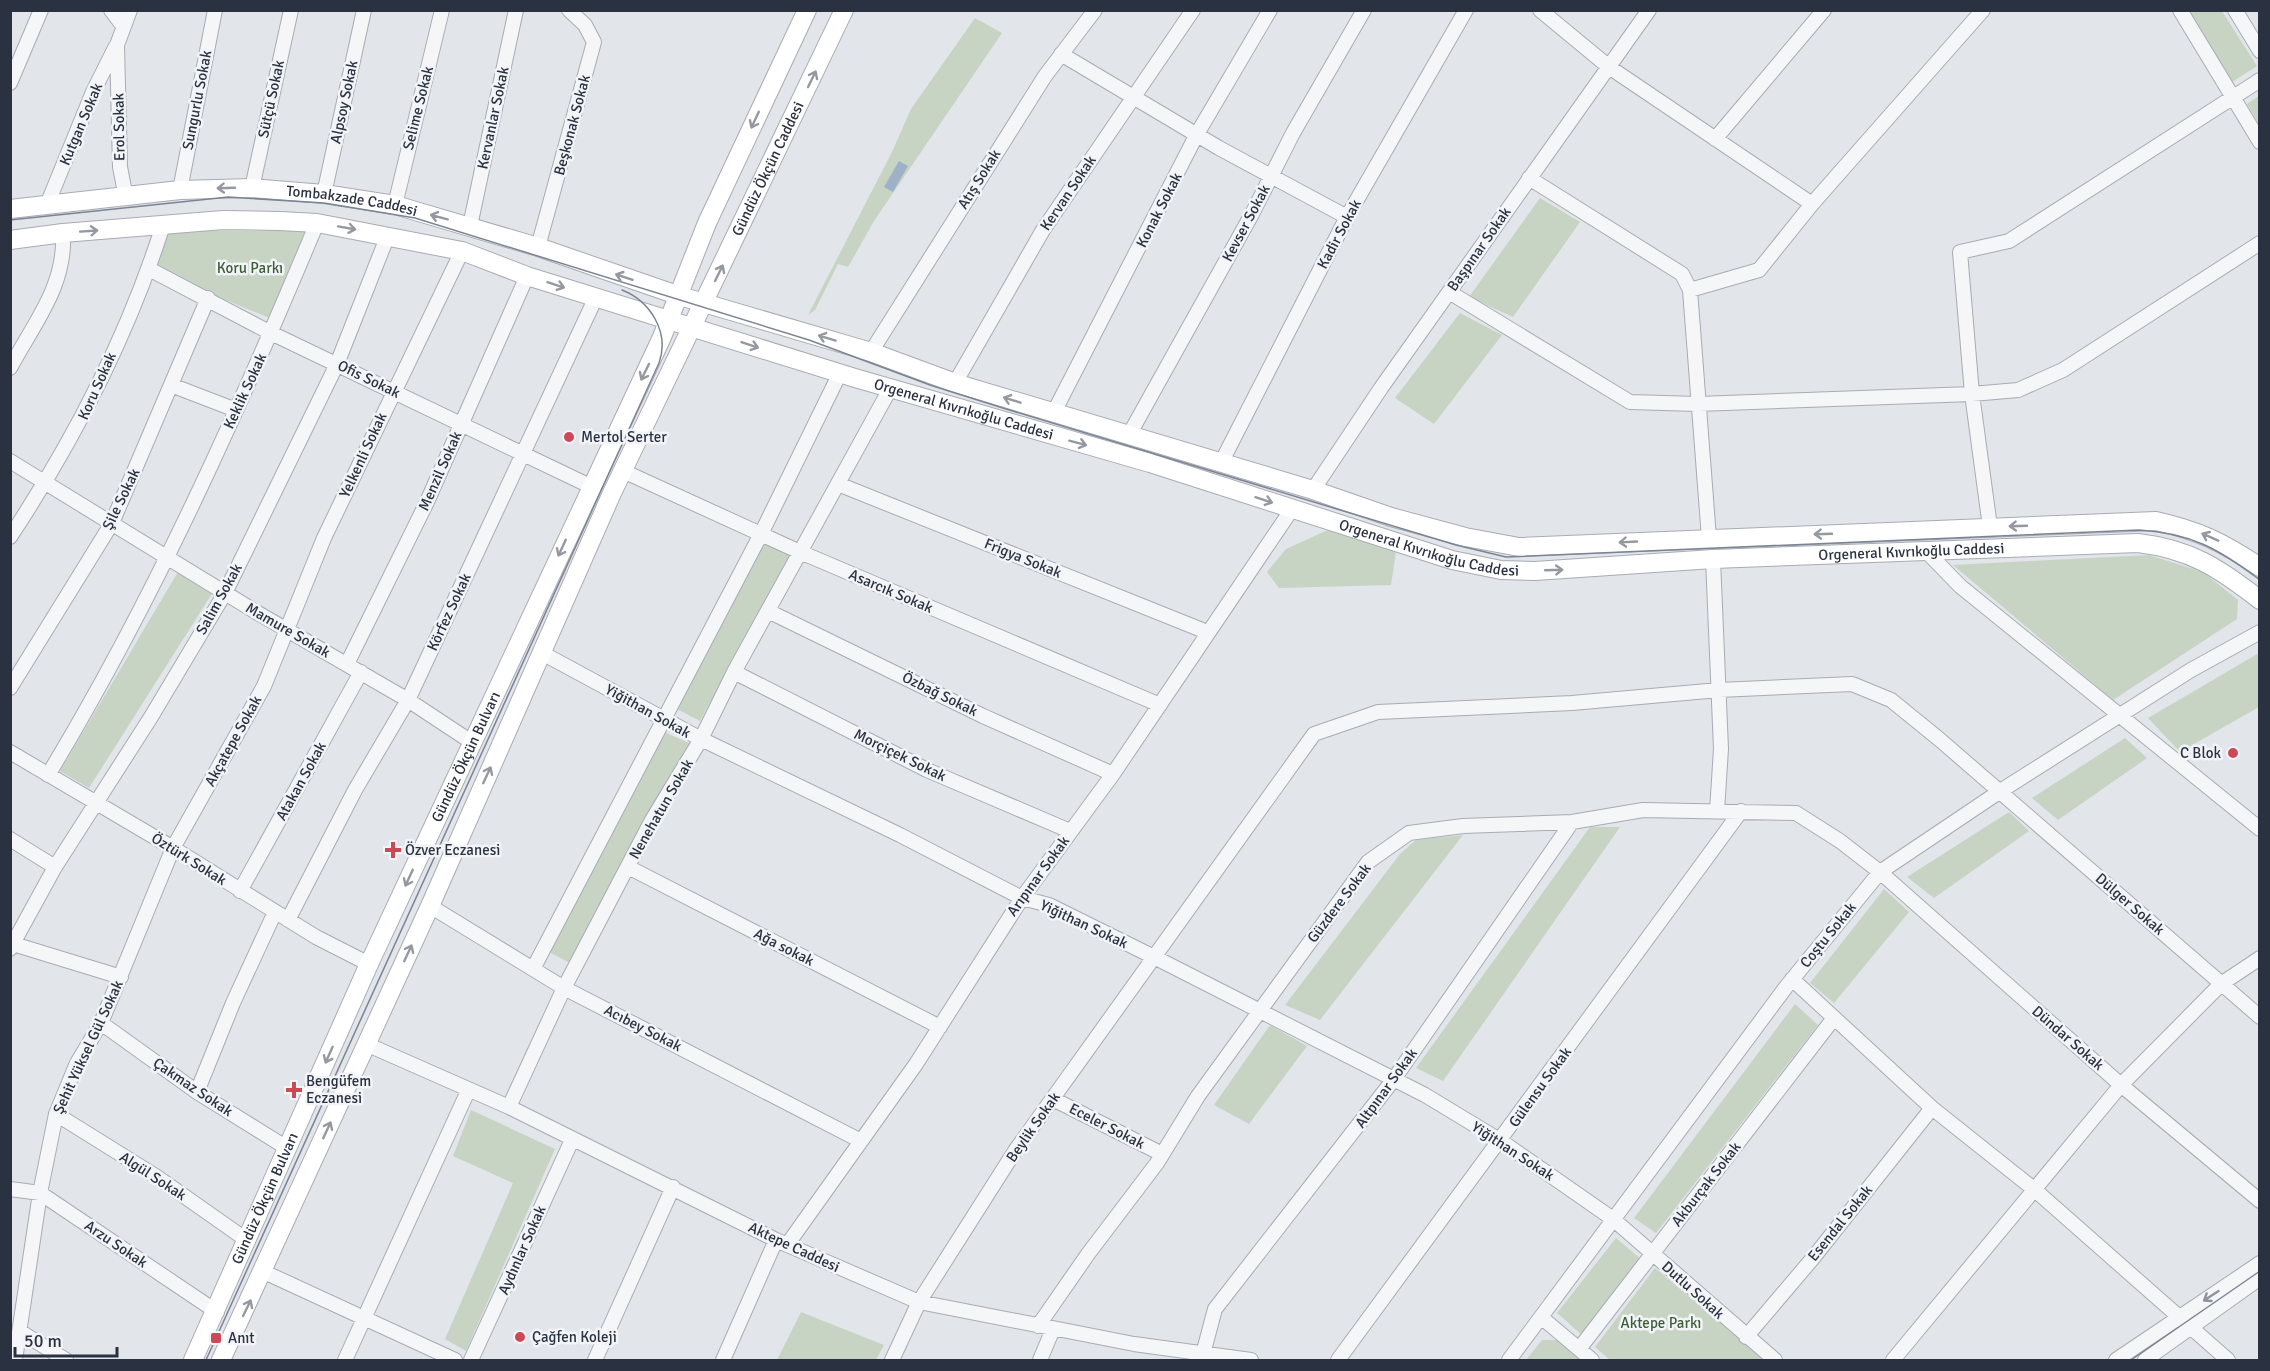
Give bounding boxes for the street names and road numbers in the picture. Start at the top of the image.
street label: Sungurlu Sokak [179,48,216,151]
street label: Sütçü Sokak [254,58,288,140]
street label: Alpsoy Sokak [326,58,362,145]
street label: Selime Sokak [399,64,437,152]
street label: Kervanlar Sokak [473,65,513,171]
street label: Beşkonak Sokak [550,72,594,177]
street label: Kutgan Sokak [56,80,107,168]
street label: Erol Sokak [109,92,129,161]
street label: Gündüz Ökçün Caddesi [728,99,808,239]
street label: Atış Sokak [954,145,1005,212]
street label: Kervan Sokak [1036,152,1100,234]
street label: Konak Sokak [1132,169,1186,251]
street label: Kevser Sokak [1218,181,1274,265]
street label: Tombakzade Caddesi [286,182,420,220]
street label: Kadir Sokak [1313,196,1365,272]
street label: Başpınar Sokak [1443,203,1515,295]
street label: Koru Sokak [74,349,120,423]
street label: Keklik Sokak [220,350,271,432]
street label: Ofis Sokak [335,356,404,402]
street label: Orgeneral Kıvrıkoğlu Caddesi [872,375,1056,444]
street label: Yelkenli Sokak [335,409,391,500]
street label: Menzil Sokak [414,428,466,514]
street label: Şile Sokak [98,465,144,533]
street label: Orgeneral Kıvrıkoğlu Caddesi [1337,515,1519,580]
street label: Frigya Sokak [982,534,1065,582]
street label: Orgeneral Kıvrıkoğlu Caddesi [1818,539,2005,564]
street label: Salim Sokak [192,560,246,638]
street label: Asarcık Sokak [846,565,936,617]
street label: Körfez Sokak [423,570,475,654]
street label: Mamure Sokak [242,599,334,662]
street label: Özbağ Sokak [899,668,981,720]
street label: Yiğithan Sokak [602,680,694,742]
street label: Gündüz Ökçün Bulvarı [428,689,504,825]
street label: Akçatepe Sokak [201,692,266,790]
street label: Morçiçek Sokak [851,725,950,785]
street label: Atakan Sokak [272,738,330,823]
street label: Nenehatun Sokak [625,755,697,862]
street label: Öztürk Sokak [148,829,230,889]
street label: Arıpınar Sokak [1003,832,1073,919]
street label: Güzdere Sokak [1303,859,1375,946]
street label: Dülger Sokak [2092,869,2168,939]
street label: Yiğithan Sokak [1037,896,1131,952]
street label: Coştu Sokak [1796,898,1860,971]
street label: Ağa sokak [751,924,817,970]
street label: Şehit Yüksel Gül Sokak [49,977,127,1117]
street label: Acıbey Sokak [601,1001,685,1055]
street label: Dündar Sokak [2028,1002,2108,1074]
street label: Gülensu Sokak [1505,1043,1575,1131]
street label: Altpınar Sokak [1351,1044,1421,1131]
street label: Çakmaz Sokak [150,1054,237,1121]
street label: Beylik Sokak [1002,1088,1064,1166]
street label: Eceler Sokak [1066,1099,1148,1153]
street label: Yiğithan Sokak [1468,1118,1558,1185]
street label: Gündüz Ökçün Bulvarı [228,1130,302,1267]
street label: Akburçak Sokak [1667,1138,1745,1230]
street label: Algül Sokak [116,1148,190,1204]
street label: Esendal Sokak [1804,1181,1876,1265]
street label: Aydınlar Sokak [494,1202,550,1297]
street label: Arzu Sokak [81,1216,151,1272]
street label: Aktepe Caddesi [745,1218,843,1276]
street label: Dutlu Sokak [1658,1257,1728,1323]

